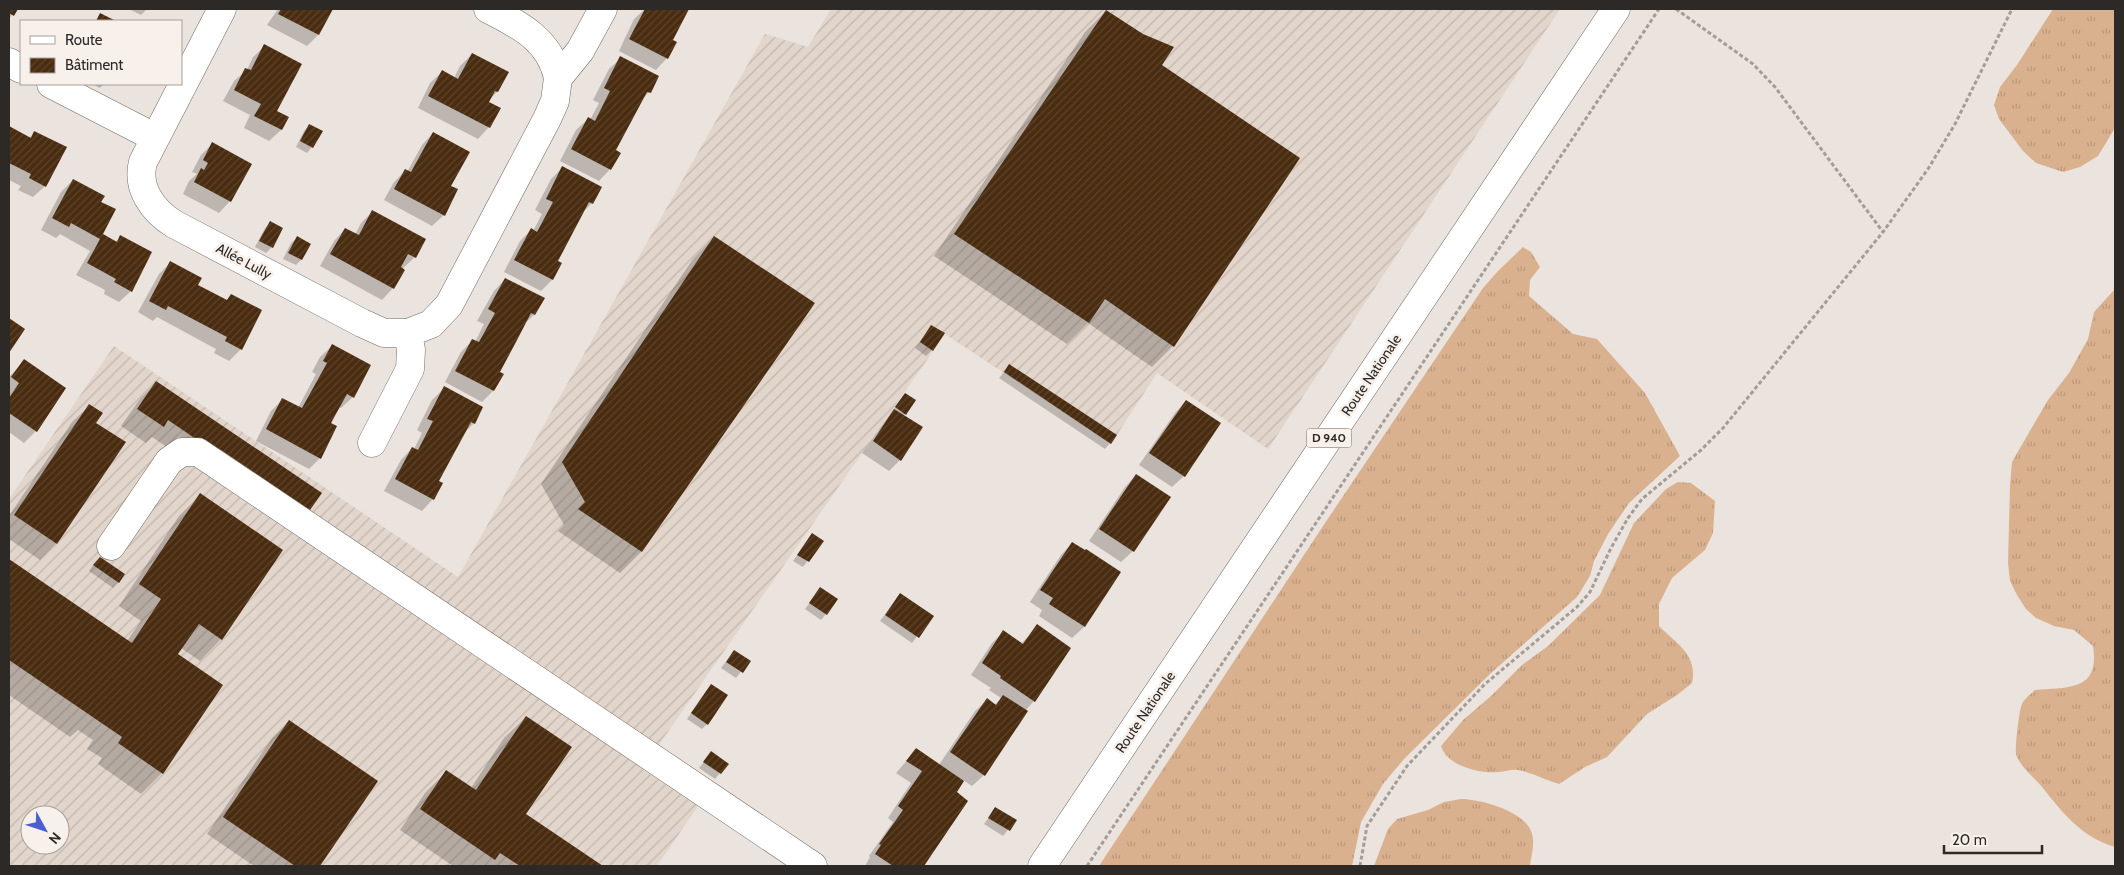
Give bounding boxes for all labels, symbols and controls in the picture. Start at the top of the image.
legend [20,20,182,85]
text: Route [65,31,103,49]
text: Bâtiment [65,56,123,74]
street label: Allée Lully [213,239,275,283]
street label: Route Nationale [1337,331,1405,419]
road number: D 940 [1306,428,1352,448]
street label: Route Nationale [1111,668,1179,756]
north arrow [20,805,70,855]
scale bar [1944,822,2042,854]
text: N [45,829,65,848]
text: 20 m [1952,831,1987,849]

